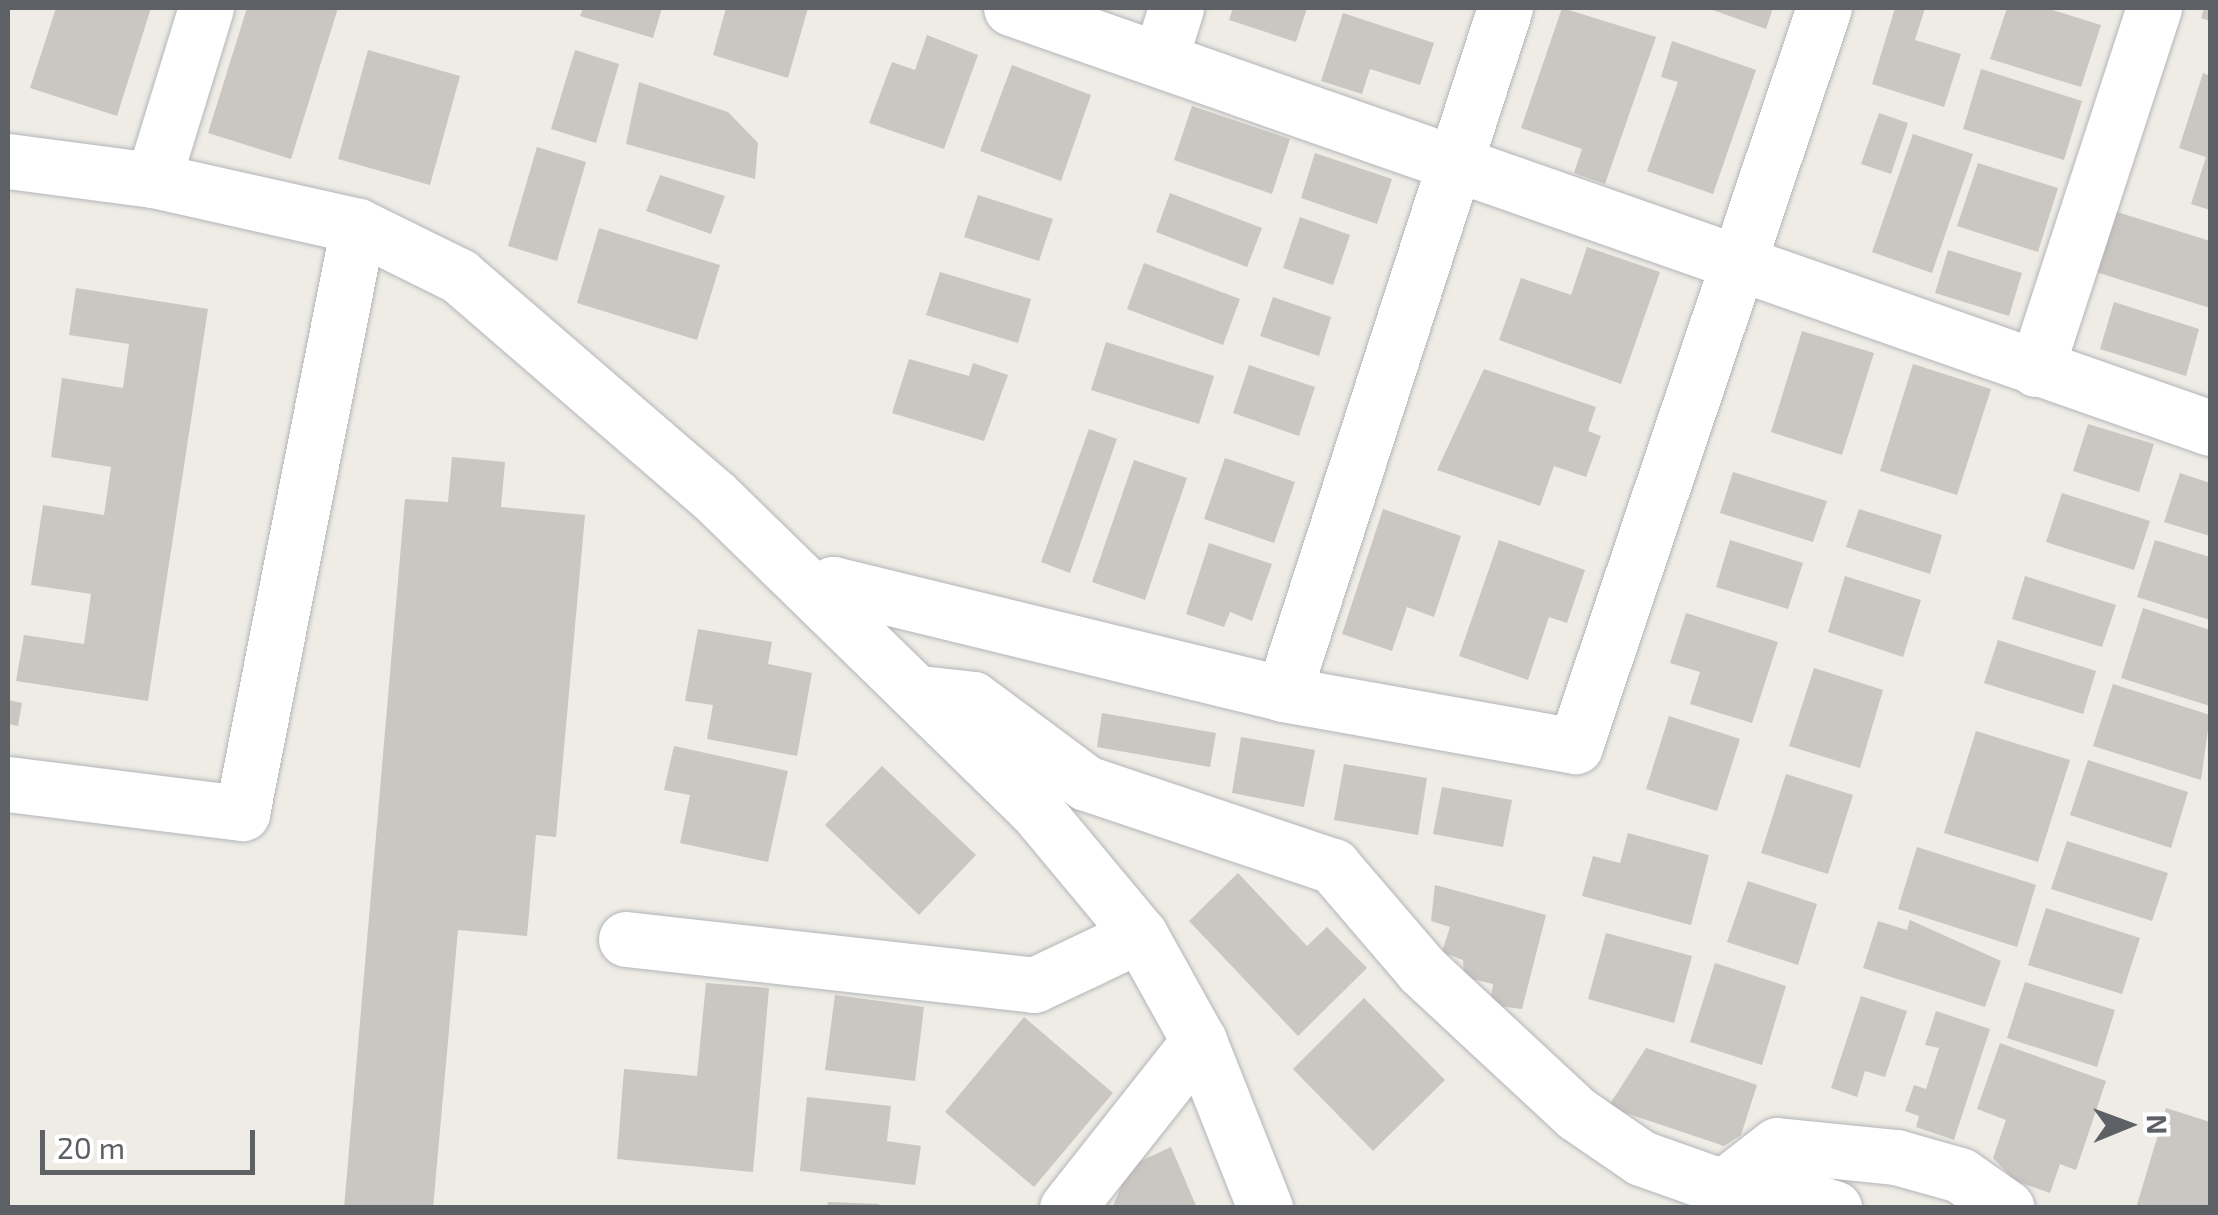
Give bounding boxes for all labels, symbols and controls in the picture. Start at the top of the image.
north arrow [2078,1075,2178,1175]
scale bar [45,1110,260,1172]
text: N [2141,1114,2175,1135]
text: 20 m [57,1129,125,1165]

